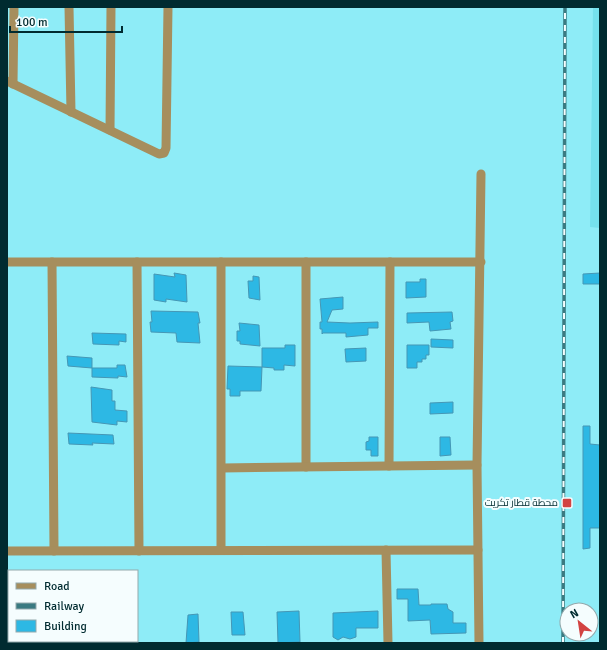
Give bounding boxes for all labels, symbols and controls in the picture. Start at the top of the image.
scale bar [10,8,122,34]
text: 100 m [16,15,48,30]
place label: محطة قطار تكريت [485,497,558,509]
marker: محطة قطار تكريت [561,497,573,509]
legend [8,570,138,642]
text: Road [44,579,70,594]
text: Railway [44,599,84,614]
north arrow [559,602,599,642]
text: N [568,606,581,621]
text: Building [44,619,87,634]

